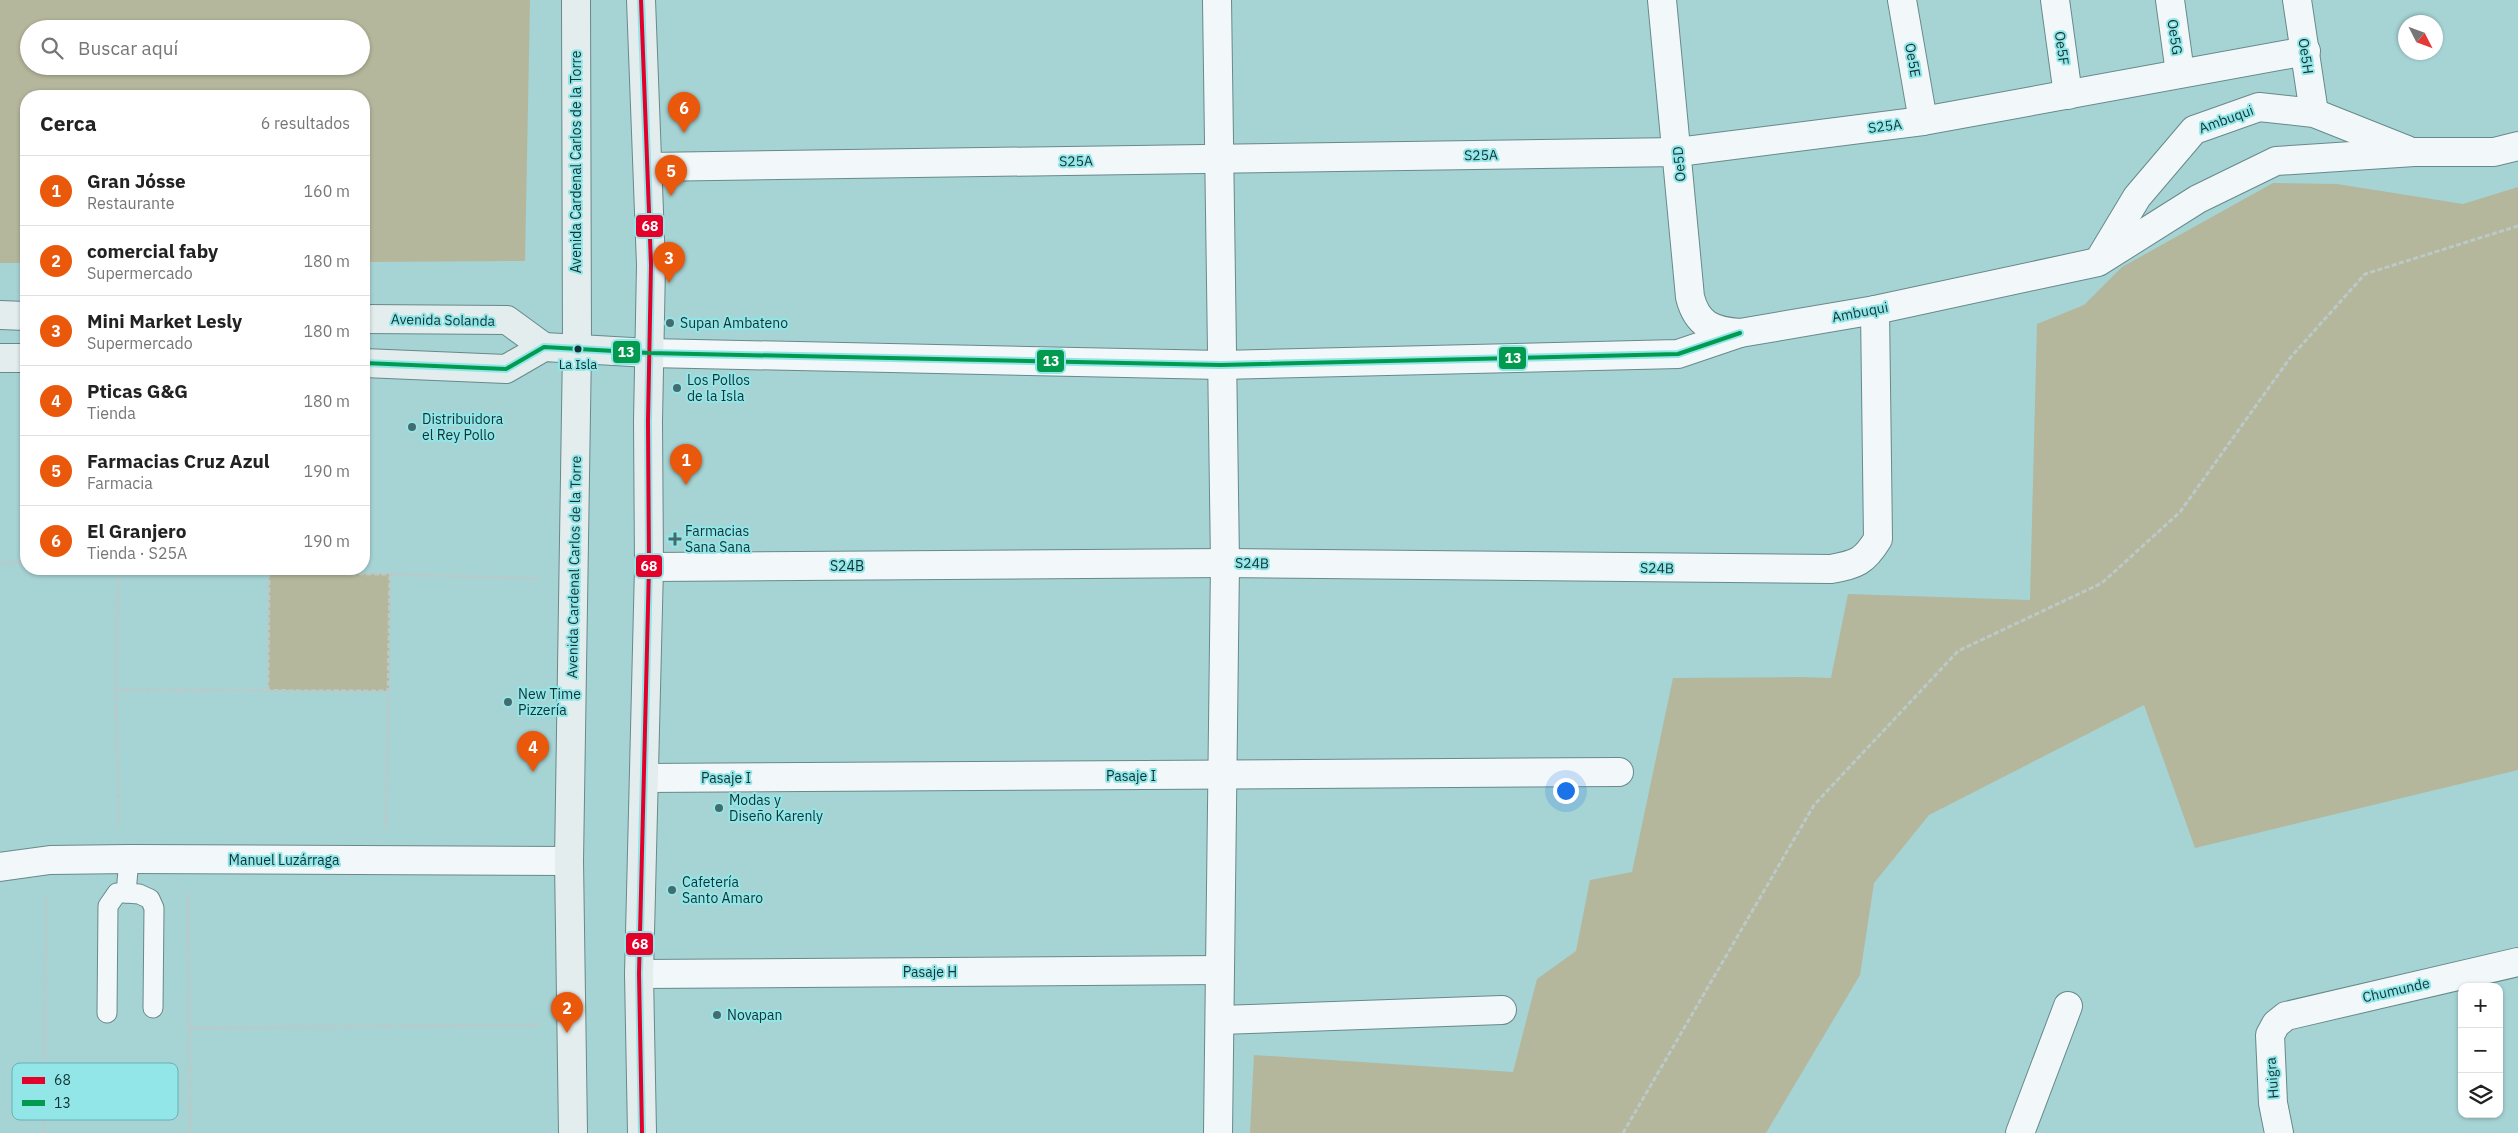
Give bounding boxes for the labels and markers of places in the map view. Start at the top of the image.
pin: 6 [668,92,700,133]
pin: 5 [655,155,687,196]
pin: 3 [653,242,685,283]
place label: Supan Ambateno [680,314,788,332]
marker: Supan Ambateno [664,317,676,329]
marker: La Isla [573,344,583,354]
place label: La Isla [559,356,597,373]
place label: Los Pollos de la Isla [687,371,750,405]
marker: Los Pollos de la Isla [671,382,683,394]
place label: Distribuidora el Rey Pollo [422,410,504,444]
marker: Distribuidora el Rey Pollo [406,421,418,433]
pin: 1 [670,444,702,485]
place label: Farmacias Sana Sana [685,522,751,556]
marker: Farmacias Sana Sana [669,533,681,545]
place label: New Time Pizzería [518,685,581,719]
marker: New Time Pizzería [502,696,514,708]
pin: 4 [517,731,549,772]
place label: Modas y Diseño Karenly [729,791,823,825]
marker: Modas y Diseño Karenly [713,802,725,814]
place label: Cafetería Santo Amaro [682,873,763,907]
marker: Cafetería Santo Amaro [666,884,678,896]
pin: 2 [551,992,583,1033]
place label: Novapan [727,1006,782,1024]
marker: Novapan [711,1009,723,1021]

